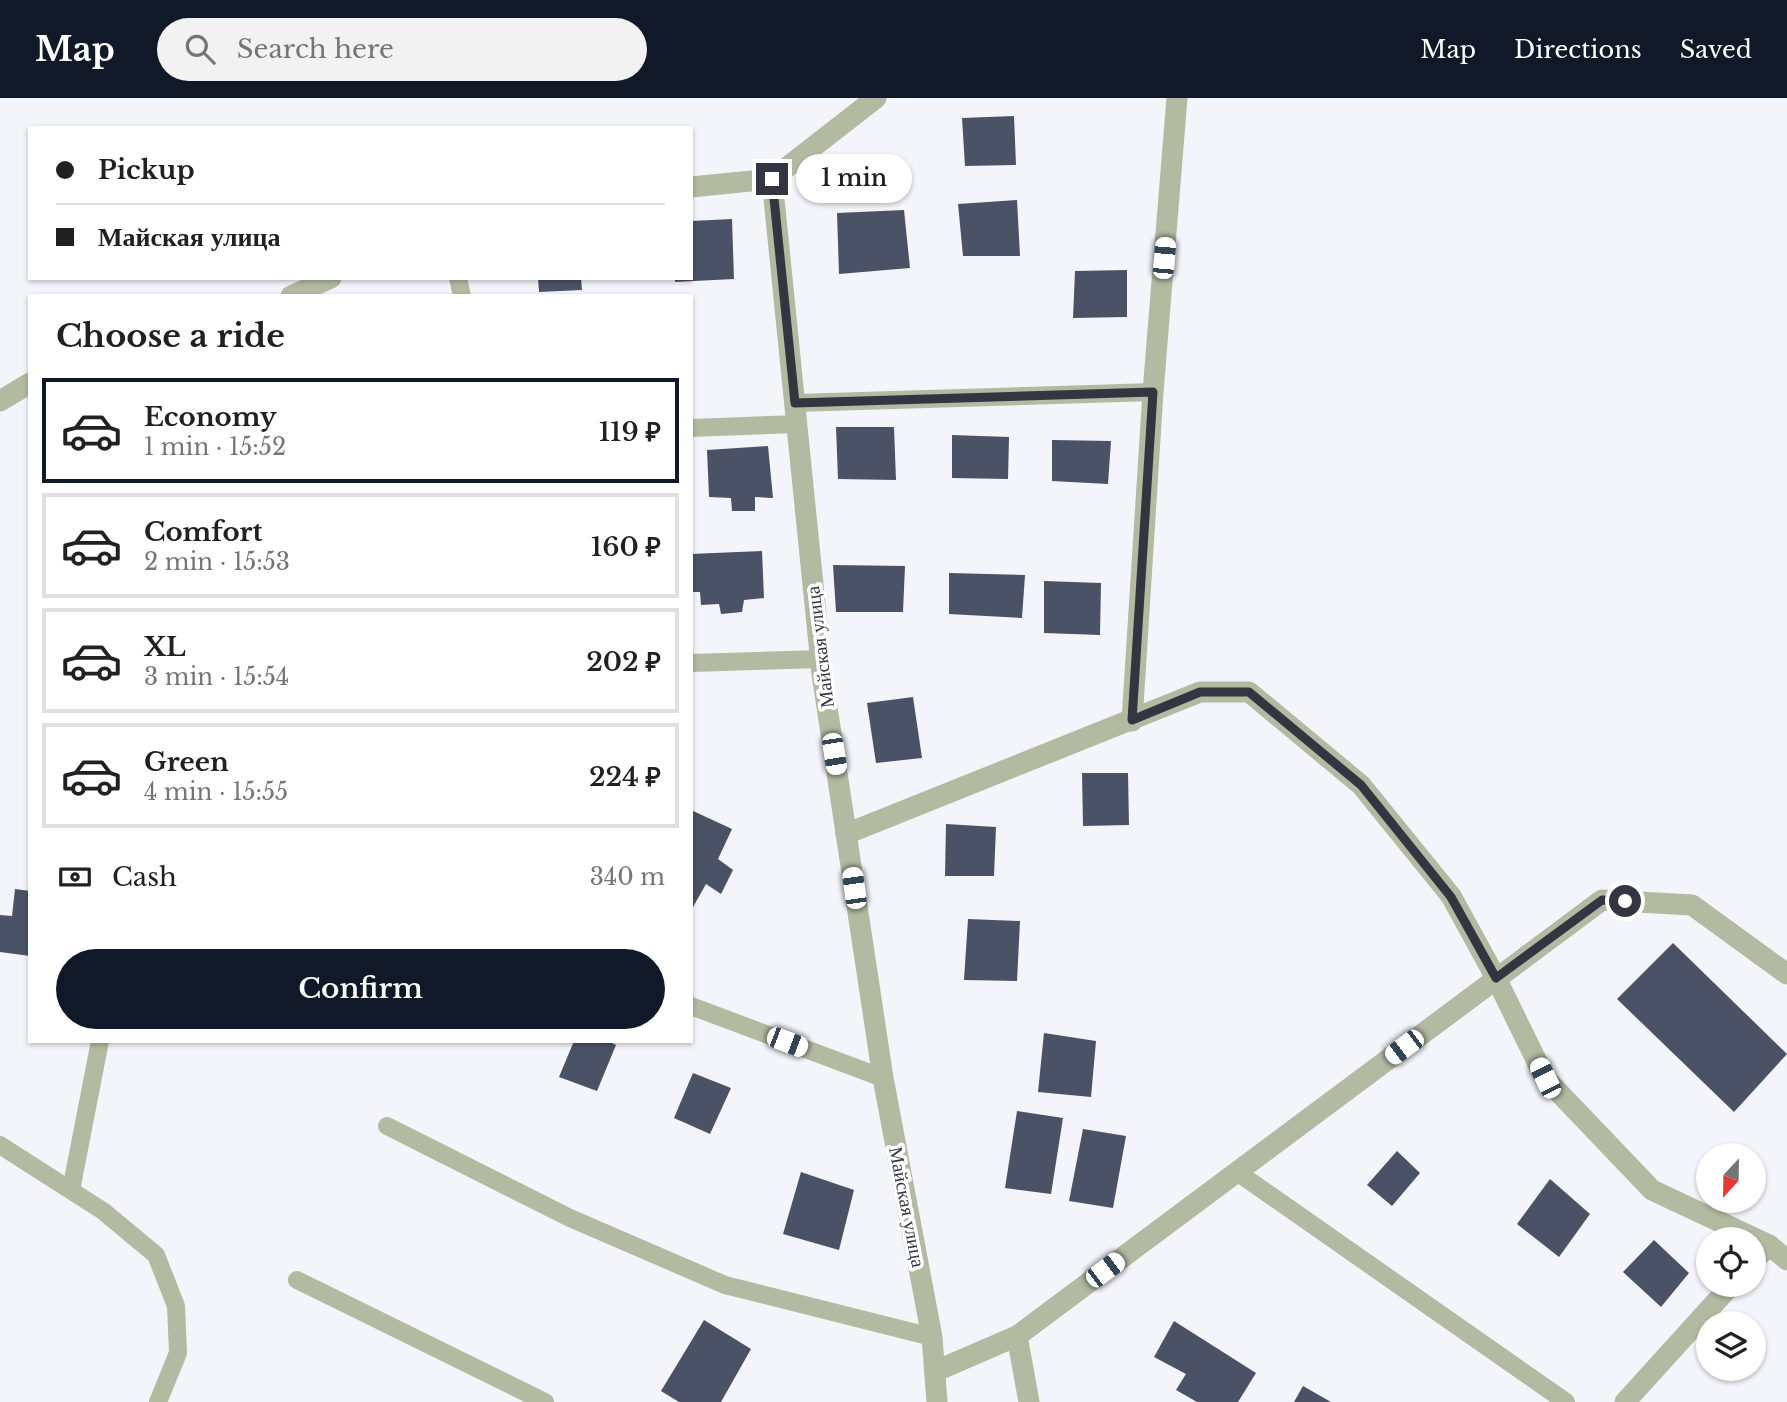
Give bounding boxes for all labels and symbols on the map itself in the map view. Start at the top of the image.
callout: 1 min [796,154,912,204]
route end [756,163,788,195]
car [1152,236,1177,280]
street label: Майская улица [801,584,839,709]
car [821,732,848,776]
car [841,866,868,910]
route start [1609,885,1641,917]
car [764,1025,811,1059]
car [1381,1026,1428,1068]
car [1527,1055,1564,1101]
north arrow [1696,1143,1766,1213]
street label: Майская улица [884,1145,930,1270]
car [1082,1249,1129,1291]

